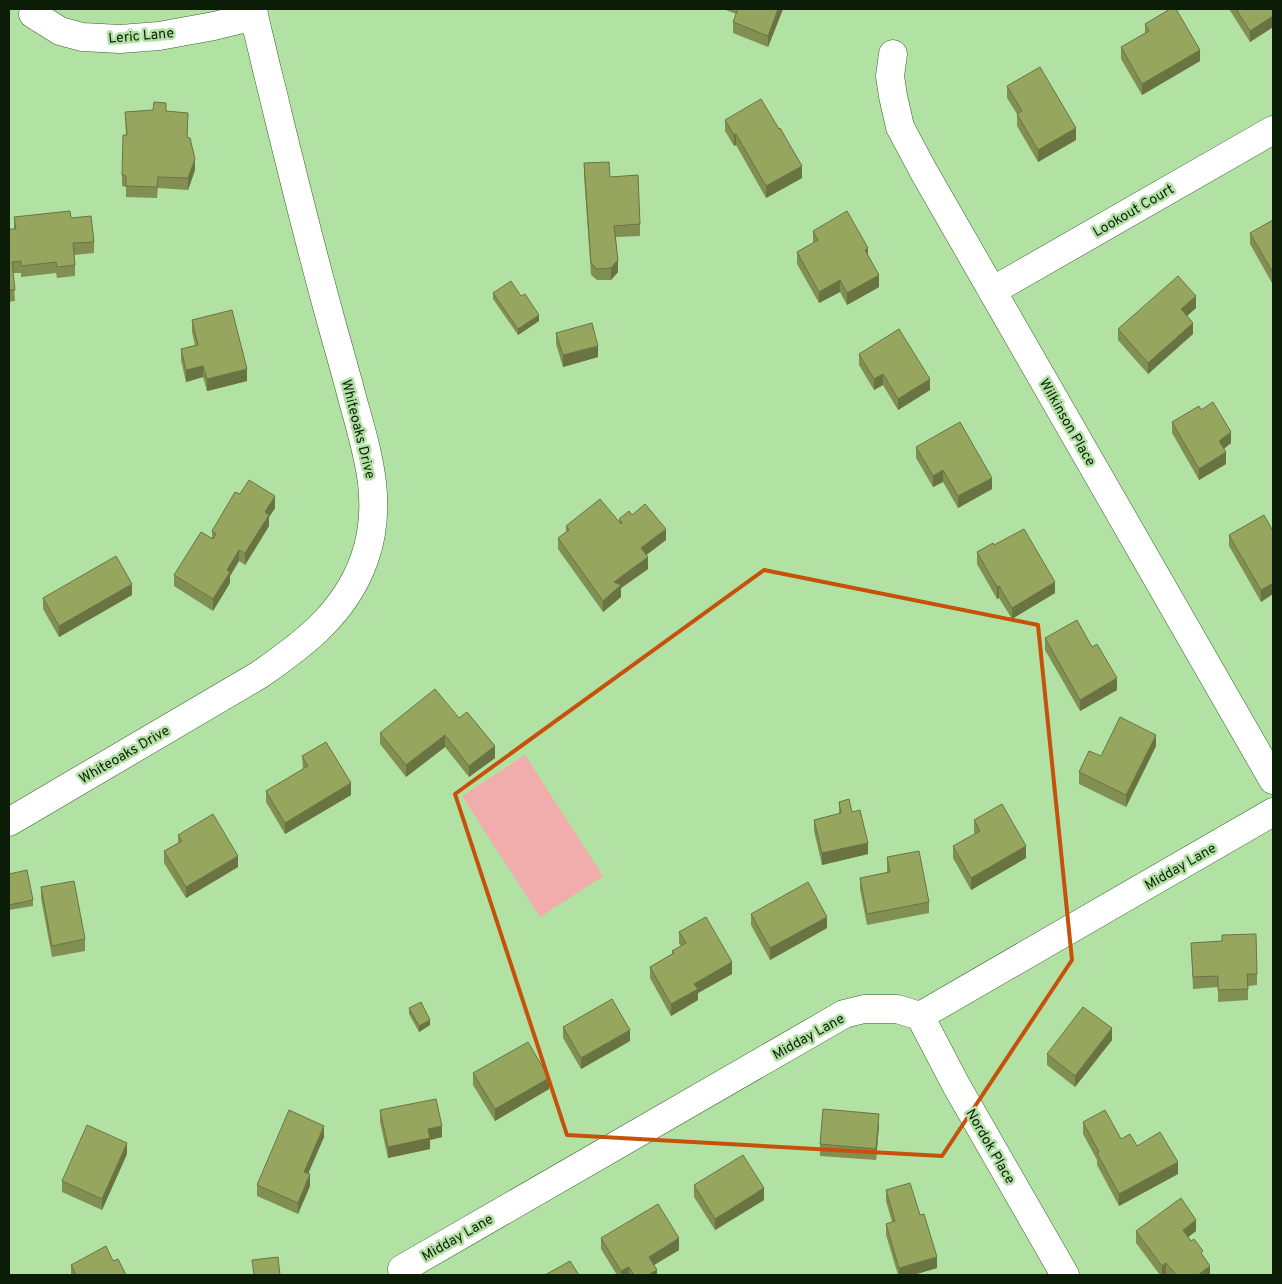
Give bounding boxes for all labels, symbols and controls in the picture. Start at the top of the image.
street label: Leric Lane [108,25,175,48]
street label: Lookout Court [1090,181,1177,241]
street label: Wilkinson Place [1035,376,1099,469]
street label: Whiteoaks Drive [337,378,378,481]
street label: Whiteoaks Drive [76,723,173,788]
street label: Midday Lane [1142,840,1219,895]
street label: Midday Lane [770,1011,848,1064]
street label: Nordok Place [961,1106,1018,1187]
street label: Midday Lane [419,1211,496,1266]

